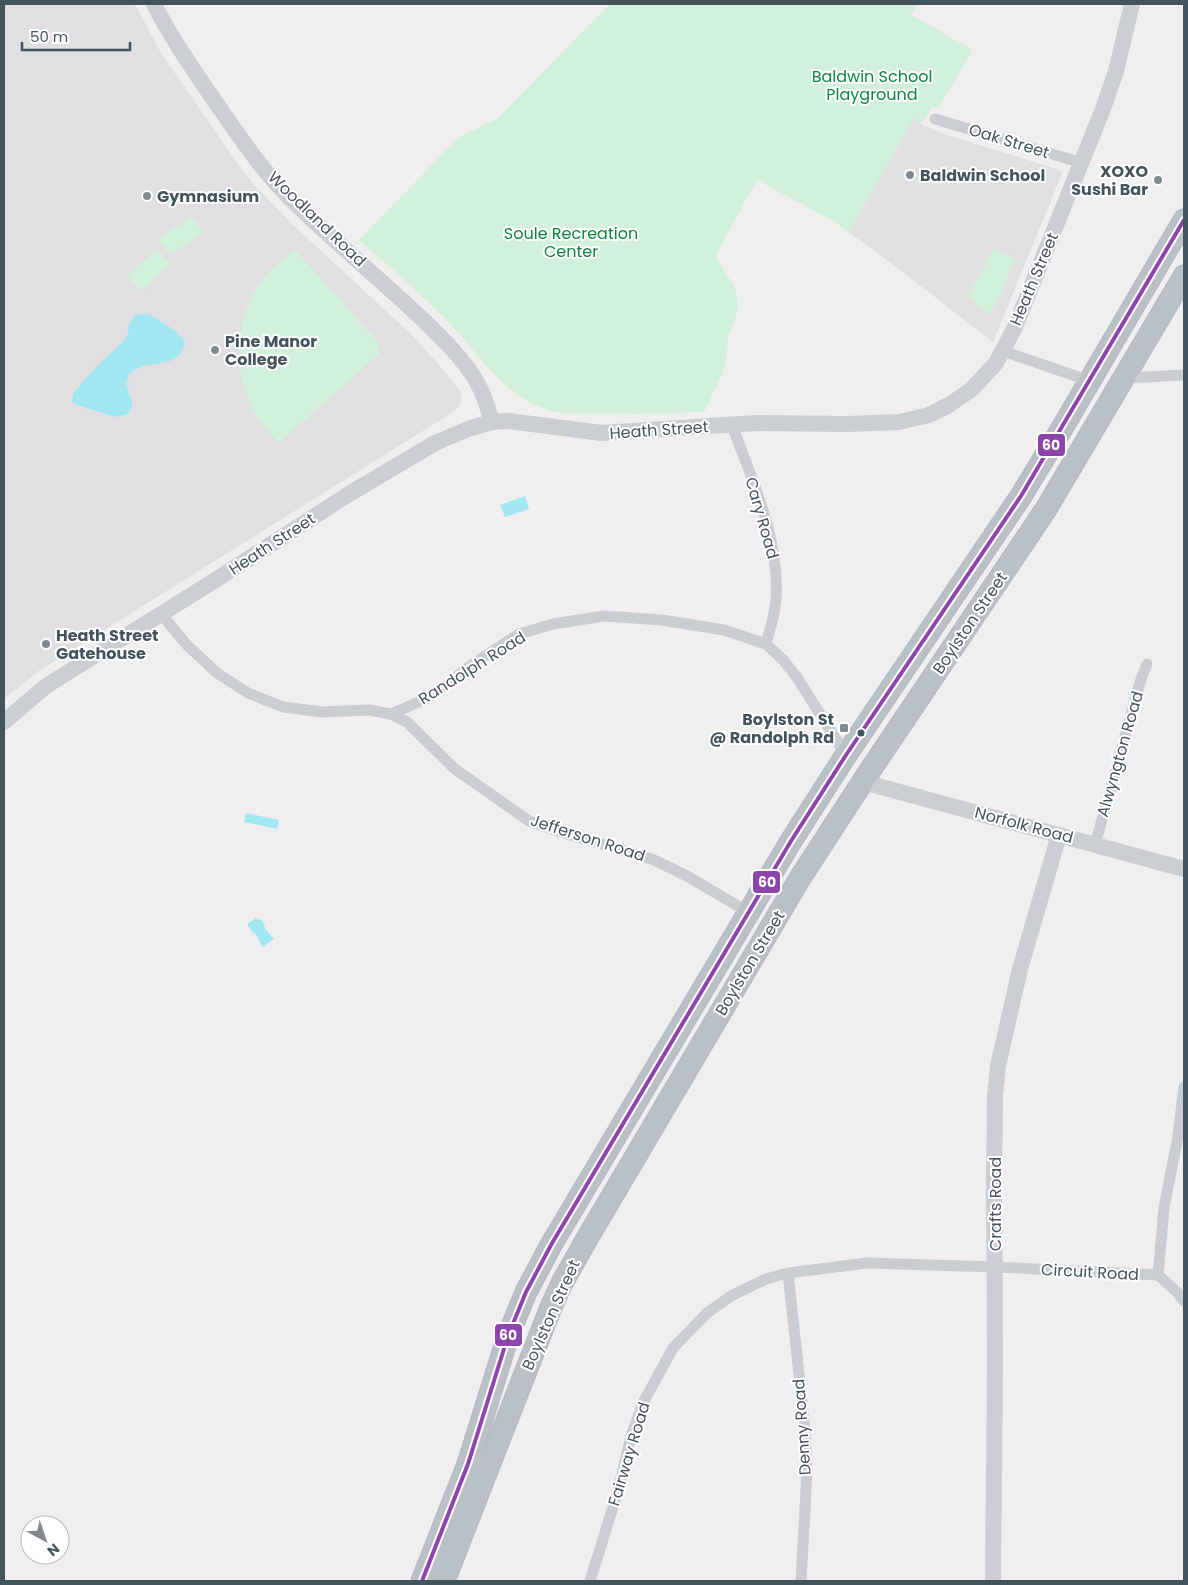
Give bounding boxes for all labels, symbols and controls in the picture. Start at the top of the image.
scale bar [22,20,130,52]
text: 50 m [30,26,68,47]
park label: Baldwin School Playground [812,65,932,106]
street label: Oak Street [966,118,1052,164]
place label: XOXO Sushi Bar [1071,160,1148,201]
place label: Baldwin School [920,164,1045,187]
street label: Woodland Road [263,166,371,272]
marker: Baldwin School [904,169,916,181]
marker: XOXO Sushi Bar [1152,174,1164,186]
place label: Gymnasium [157,185,259,208]
marker: Gymnasium [141,190,153,202]
park label: Soule Recreation Center [504,222,638,263]
street label: Heath Street [1004,229,1064,329]
place label: Pine Manor College [225,330,317,371]
marker: Pine Manor College [209,344,221,356]
street label: Heath Street [609,415,709,445]
line badge: 60 [1037,433,1066,457]
text: 60 [1042,435,1060,455]
street label: Cary Road [739,474,785,562]
street label: Heath Street [224,507,320,581]
street label: Boylston Street [927,567,1013,679]
place label: Heath Street Gatehouse [56,624,158,665]
street label: Randolph Road [414,626,530,710]
marker: Heath Street Gatehouse [40,638,52,650]
street label: Alwyngton Road [1091,688,1149,820]
place label: Boylston St @ Randolph Rd [709,708,834,749]
marker: Boylston St @ Randolph Rd [838,722,850,734]
unlabelled marker [856,728,866,738]
street label: Norfolk Road [972,801,1076,849]
street label: Jefferson Road [528,809,648,867]
line badge: 60 [752,870,781,894]
text: 60 [758,872,776,892]
street label: Boylston Street [710,906,791,1020]
street label: Crafts Road [984,1157,1007,1251]
street label: Boylston Street [516,1256,586,1374]
street label: Circuit Road [1041,1258,1139,1286]
line badge: 60 [494,1323,523,1347]
text: 60 [499,1325,517,1345]
street label: Denny Road [787,1378,817,1476]
street label: Fairway Road [602,1399,656,1509]
north arrow [20,1515,70,1565]
text: N [43,1539,64,1561]

